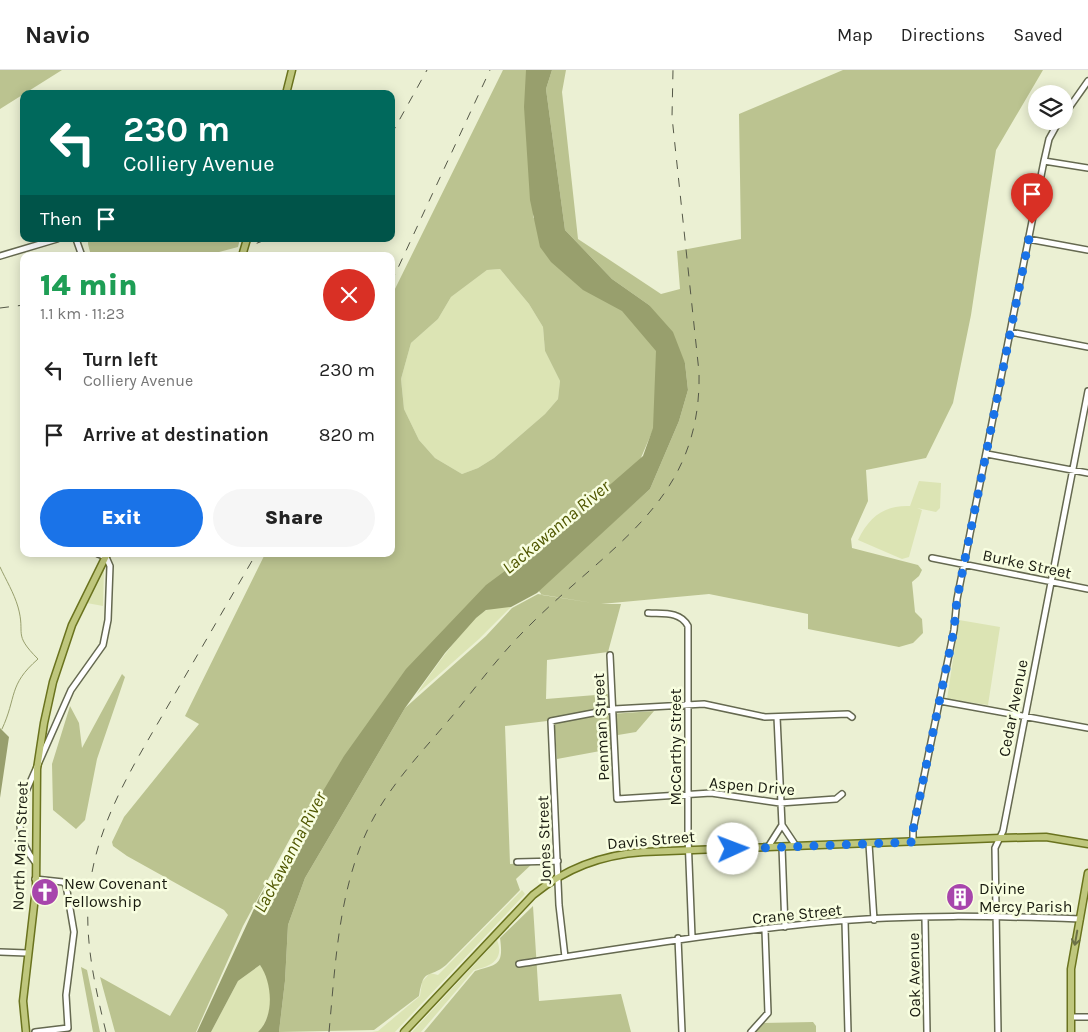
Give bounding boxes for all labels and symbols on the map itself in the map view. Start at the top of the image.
pin [1011,173,1053,224]
water label: Lackawanna River [498,475,615,578]
street label: Burke Street [981,545,1073,583]
street label: Cedar Avenue [994,658,1032,758]
street label: Penman Street [589,673,613,781]
street label: McCarthy Street [666,688,685,806]
street label: Aspen Drive [708,773,796,799]
street label: North Main Street [8,781,32,911]
water label: Lackawanna River [249,787,332,916]
street label: Jones Street [533,795,555,885]
position arrow [706,822,758,874]
street label: Davis Street [606,827,696,853]
place label: New Covenant Fellowship [64,874,168,911]
church icon: New Covenant Fellowship [30,877,60,907]
place label: Divine Mercy Parish [979,879,1072,916]
building icon: Divine Mercy Parish [945,882,975,912]
street label: Crane Street [751,900,843,928]
one-way arrow [1071,929,1081,945]
street label: Oak Avenue [904,933,924,1017]

